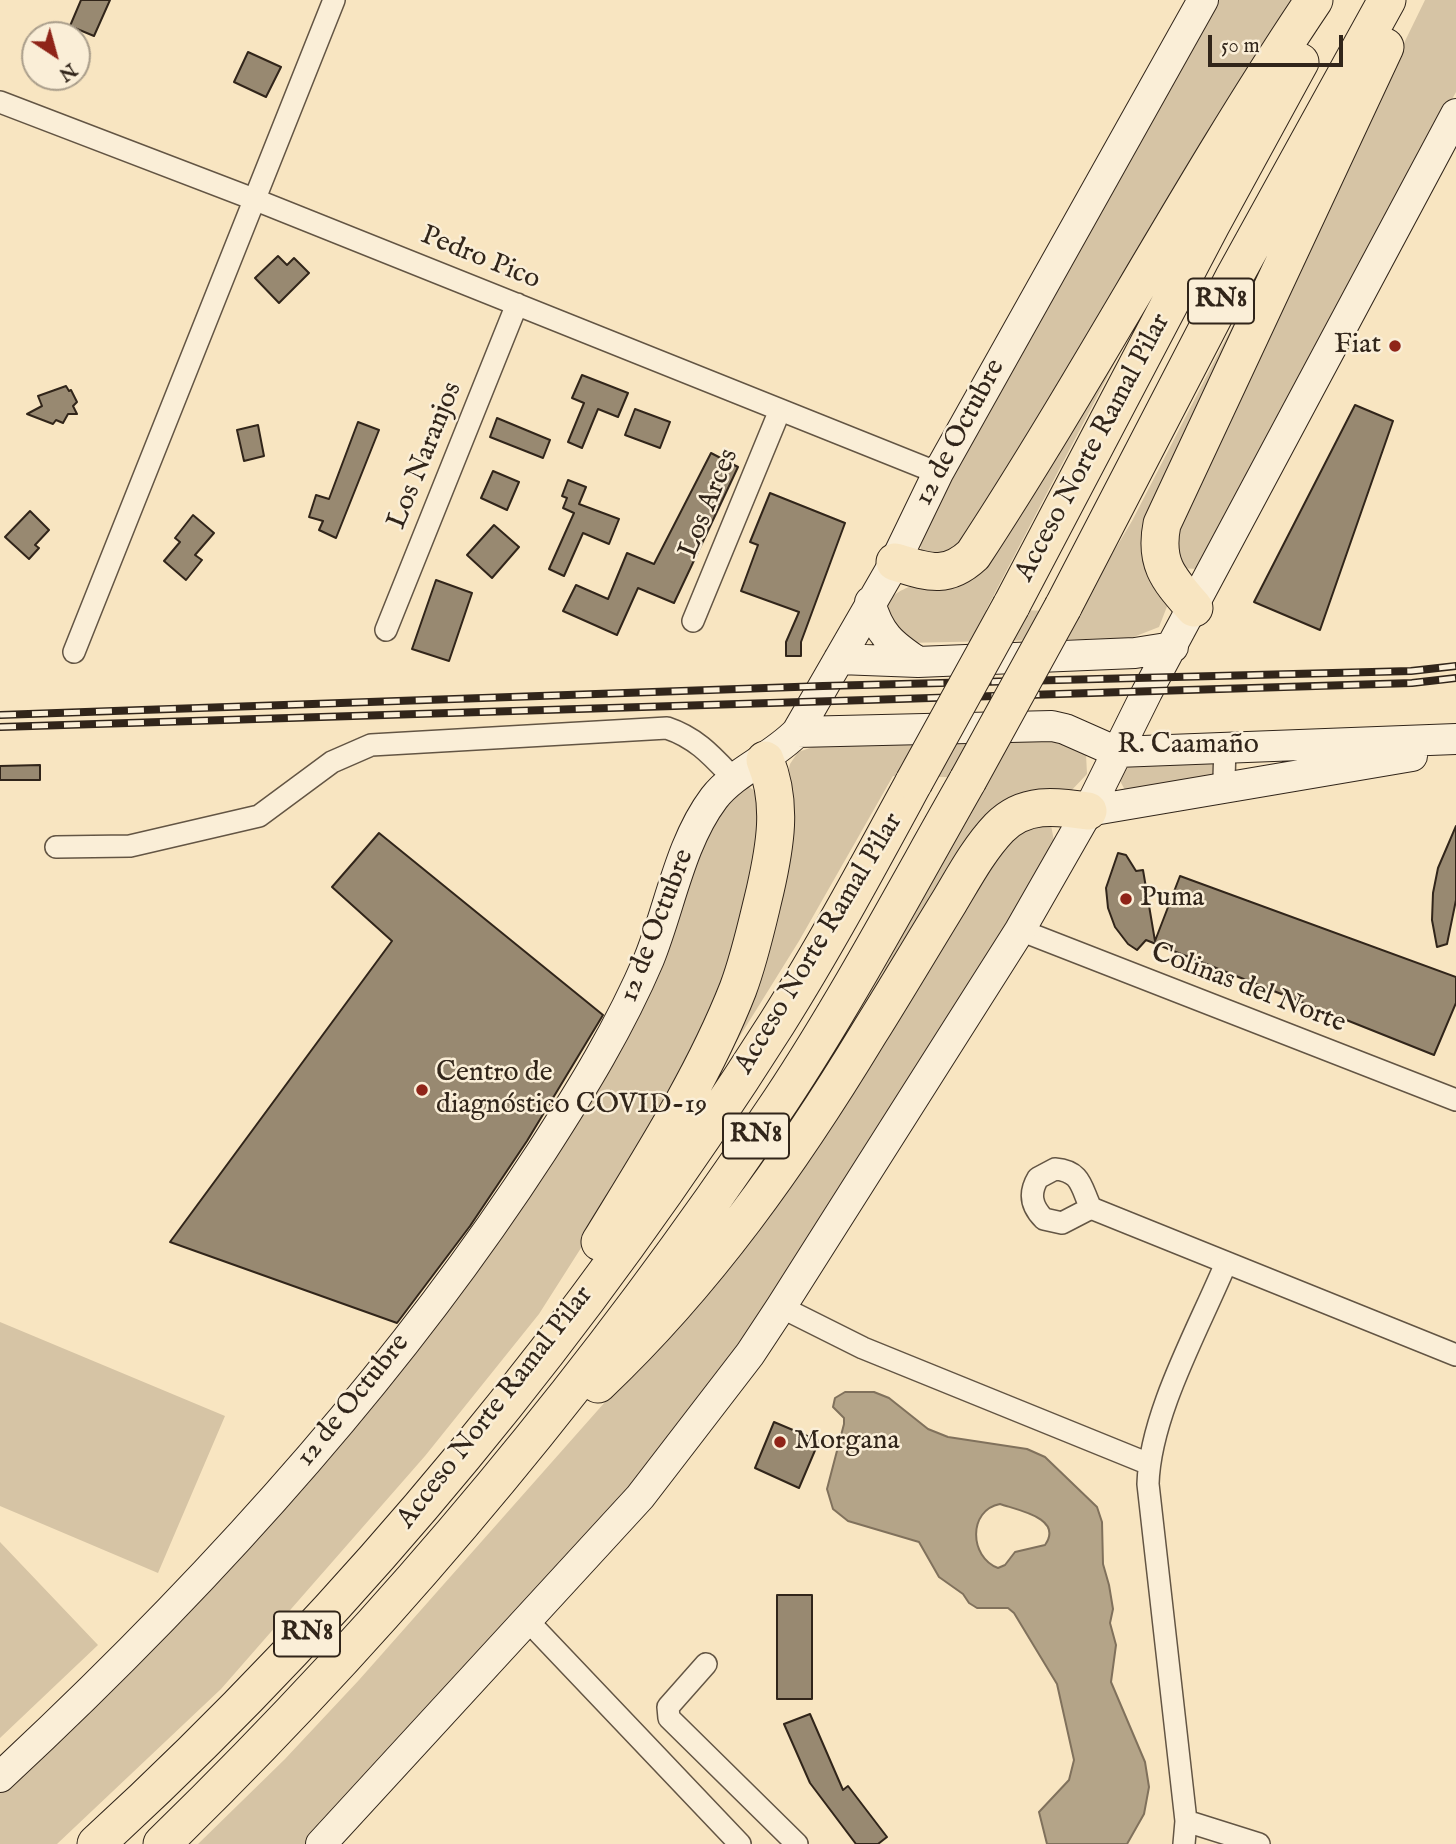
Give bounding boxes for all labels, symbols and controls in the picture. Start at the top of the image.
north arrow [21,21,91,91]
scale bar [1211,21,1346,65]
text: 50 m [1221,33,1260,60]
text: N [53,57,81,86]
street label: Pedro Pico [415,220,545,298]
road number: RN8 [1188,278,1254,324]
street label: Acceso Norte Ramal Pilar [1009,308,1179,588]
place label: Fiat [1334,329,1381,363]
marker: Fiat [1387,338,1403,354]
street label: 12 de Octubre [908,354,1014,512]
street label: Los Naranjos [381,378,471,534]
street label: Los Arces [673,444,747,564]
street label: R. Caamaño [1117,729,1259,763]
street label: Acceso Norte Ramal Pilar [729,807,911,1081]
street label: 12 de Octubre [613,845,703,1007]
place label: Puma [1140,882,1204,916]
marker: Puma [1118,891,1134,907]
street label: Colinas del Norte [1146,936,1350,1042]
place label: Centro de diagnóstico COVID-19 [436,1057,707,1123]
marker: Centro de diagnóstico COVID-19 [414,1082,430,1098]
road number: RN8 [723,1114,789,1158]
street label: Acceso Norte Ramal Pilar [391,1280,601,1536]
street label: 12 de Octubre [290,1328,418,1474]
place label: Morgana [794,1425,900,1459]
marker: Morgana [772,1434,788,1450]
road number: RN8 [274,1611,340,1656]

